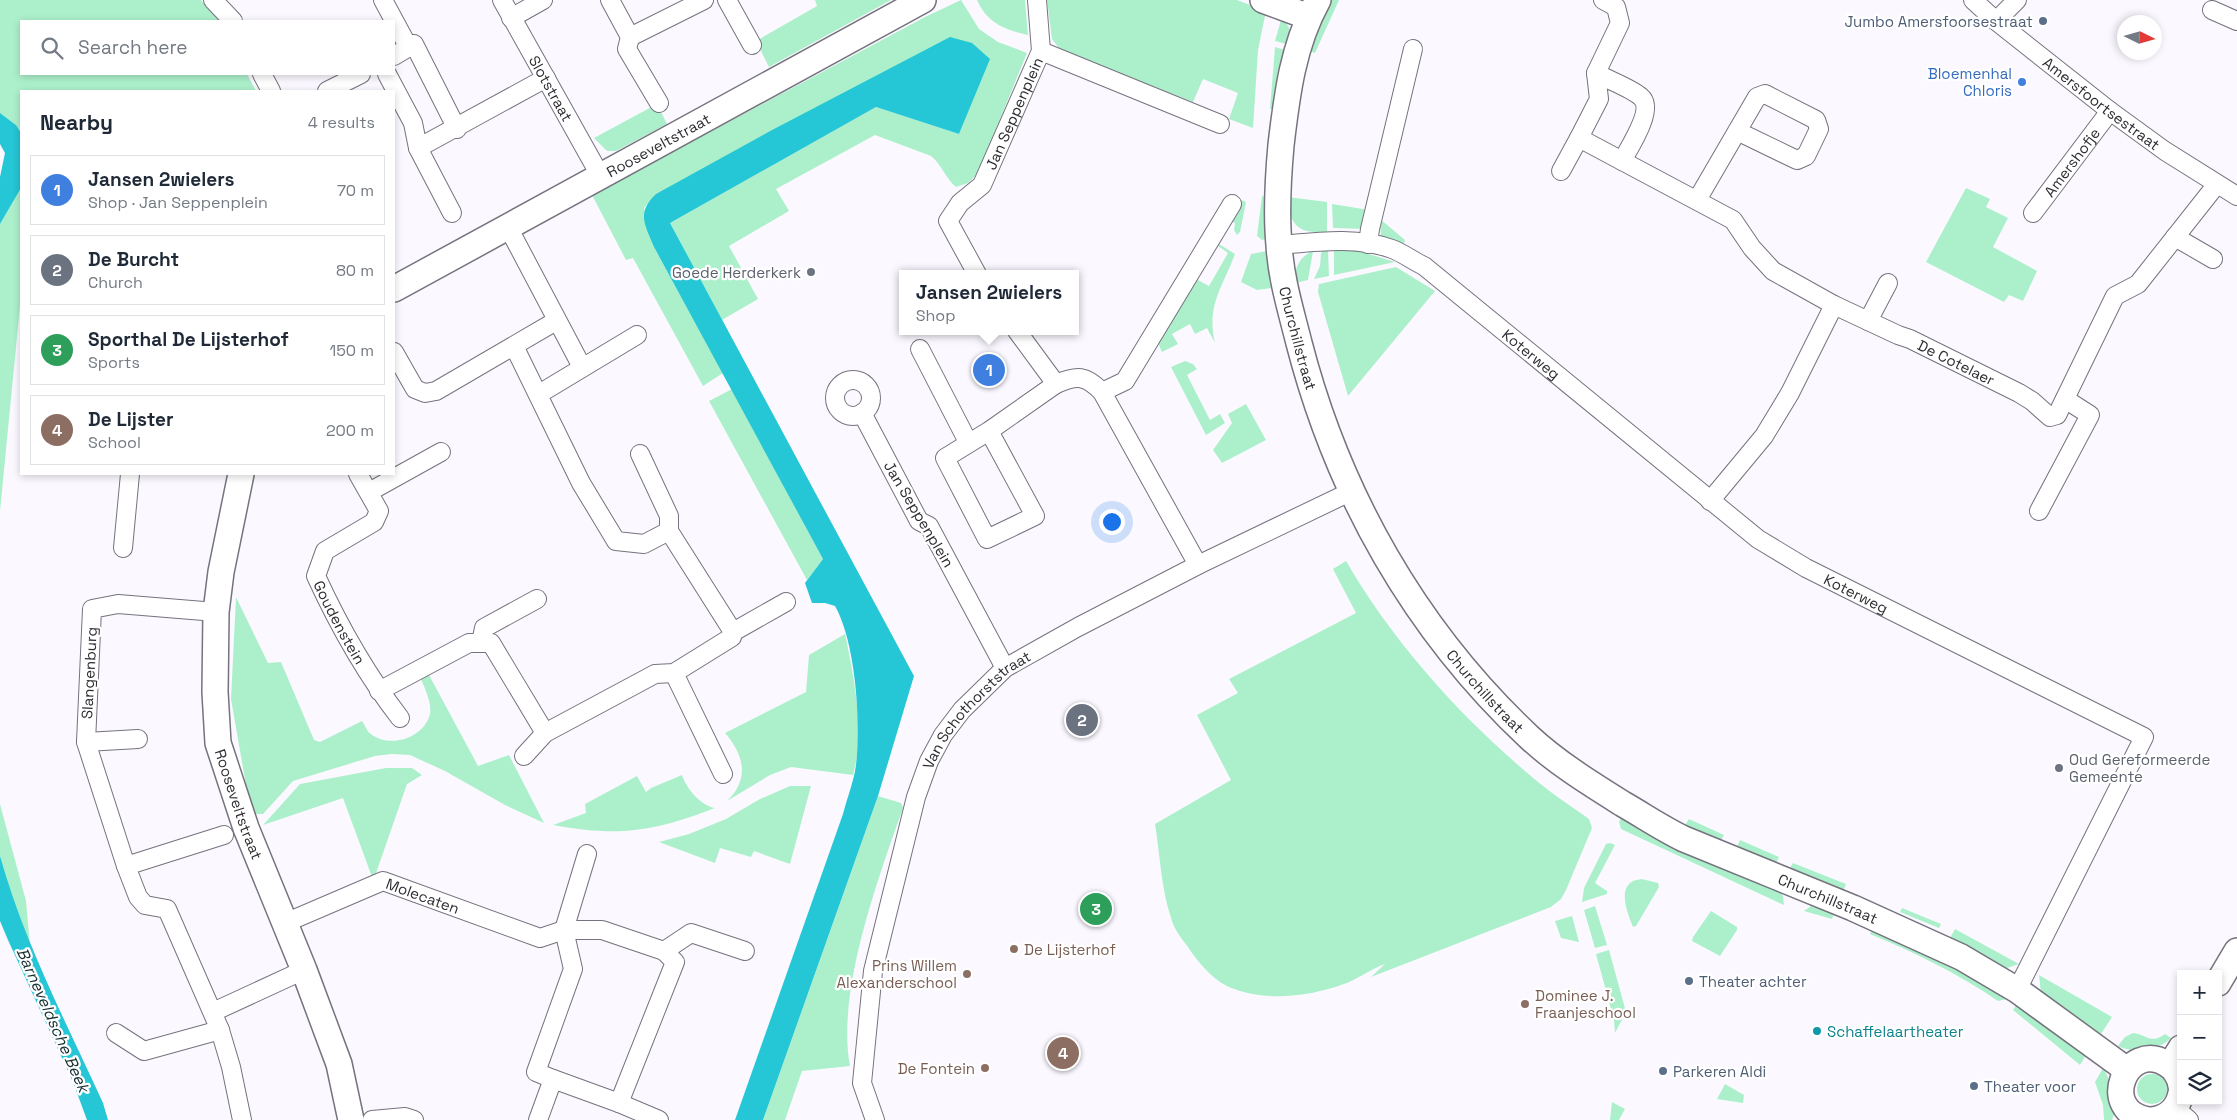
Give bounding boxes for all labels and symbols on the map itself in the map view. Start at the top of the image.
place label: Jumbo Amersfoorsestraat [1845,12,2033,31]
marker: Jumbo Amersfoorsestraat [2037,15,2049,27]
north arrow [2117,15,2162,60]
street label: Slotstraat [525,52,577,125]
street label: Amersfoortsestraat [2039,52,2164,154]
street label: Jan Seppenplein [981,54,1047,172]
place label: Bloemenhal Chloris [1928,64,2012,100]
marker: Bloemenhal Chloris [2016,76,2028,88]
street label: Rooseveltstraat [603,109,713,181]
street label: Amershofje [2039,124,2104,200]
place label: Goede Herderkerk [672,263,801,282]
marker: Goede Herderkerk [805,266,817,278]
street label: Churchillstraat [1276,285,1321,392]
street label: Koterweg [1499,324,1564,383]
street label: De Cotelaer [1915,335,1998,389]
pin: 1 [973,351,1005,389]
street label: Jan Seppenplein [880,457,958,571]
your location [1099,509,1125,535]
street label: Koterweg [1821,569,1892,617]
street label: Goudenstein [310,577,370,667]
street label: Slangenburg [77,626,101,720]
street label: Churchillstraat [1443,645,1528,737]
street label: Van Schothorststraat [918,646,1034,771]
pin: 2 [1066,701,1098,739]
street label: Rooseveltstraat [211,746,267,862]
place label: Oud Gereformeerde Gemeente [2069,750,2210,786]
marker: Oud Gereformeerde Gemeente [2053,762,2065,774]
street label: Churchillstraat [1775,869,1881,928]
street label: Molecaten [384,873,462,917]
pin: 3 [1080,890,1112,928]
place label: De Lijsterhof [1024,940,1116,959]
marker: De Lijsterhof [1008,943,1020,955]
water label: Barneveldsche Beek [12,944,95,1098]
place label: Prins Willem Alexanderschool [837,956,957,992]
marker: Prins Willem Alexanderschool [961,968,973,980]
place label: Theater achter [1699,972,1807,991]
marker: Theater achter [1683,975,1695,987]
place label: Dominee J. Fraanjeschool [1535,986,1636,1022]
marker: Dominee J. Fraanjeschool [1519,998,1531,1010]
place label: Schaffelaartheater [1827,1022,1964,1041]
marker: Schaffelaartheater [1811,1025,1823,1037]
pin: 4 [1047,1034,1079,1072]
place label: De Fontein [898,1059,975,1078]
marker: De Fontein [979,1062,991,1074]
place label: Parkeren Aldi [1673,1062,1766,1081]
marker: Parkeren Aldi [1657,1065,1669,1077]
place label: Theater voor [1984,1077,2076,1096]
marker: Theater voor [1968,1080,1980,1092]

